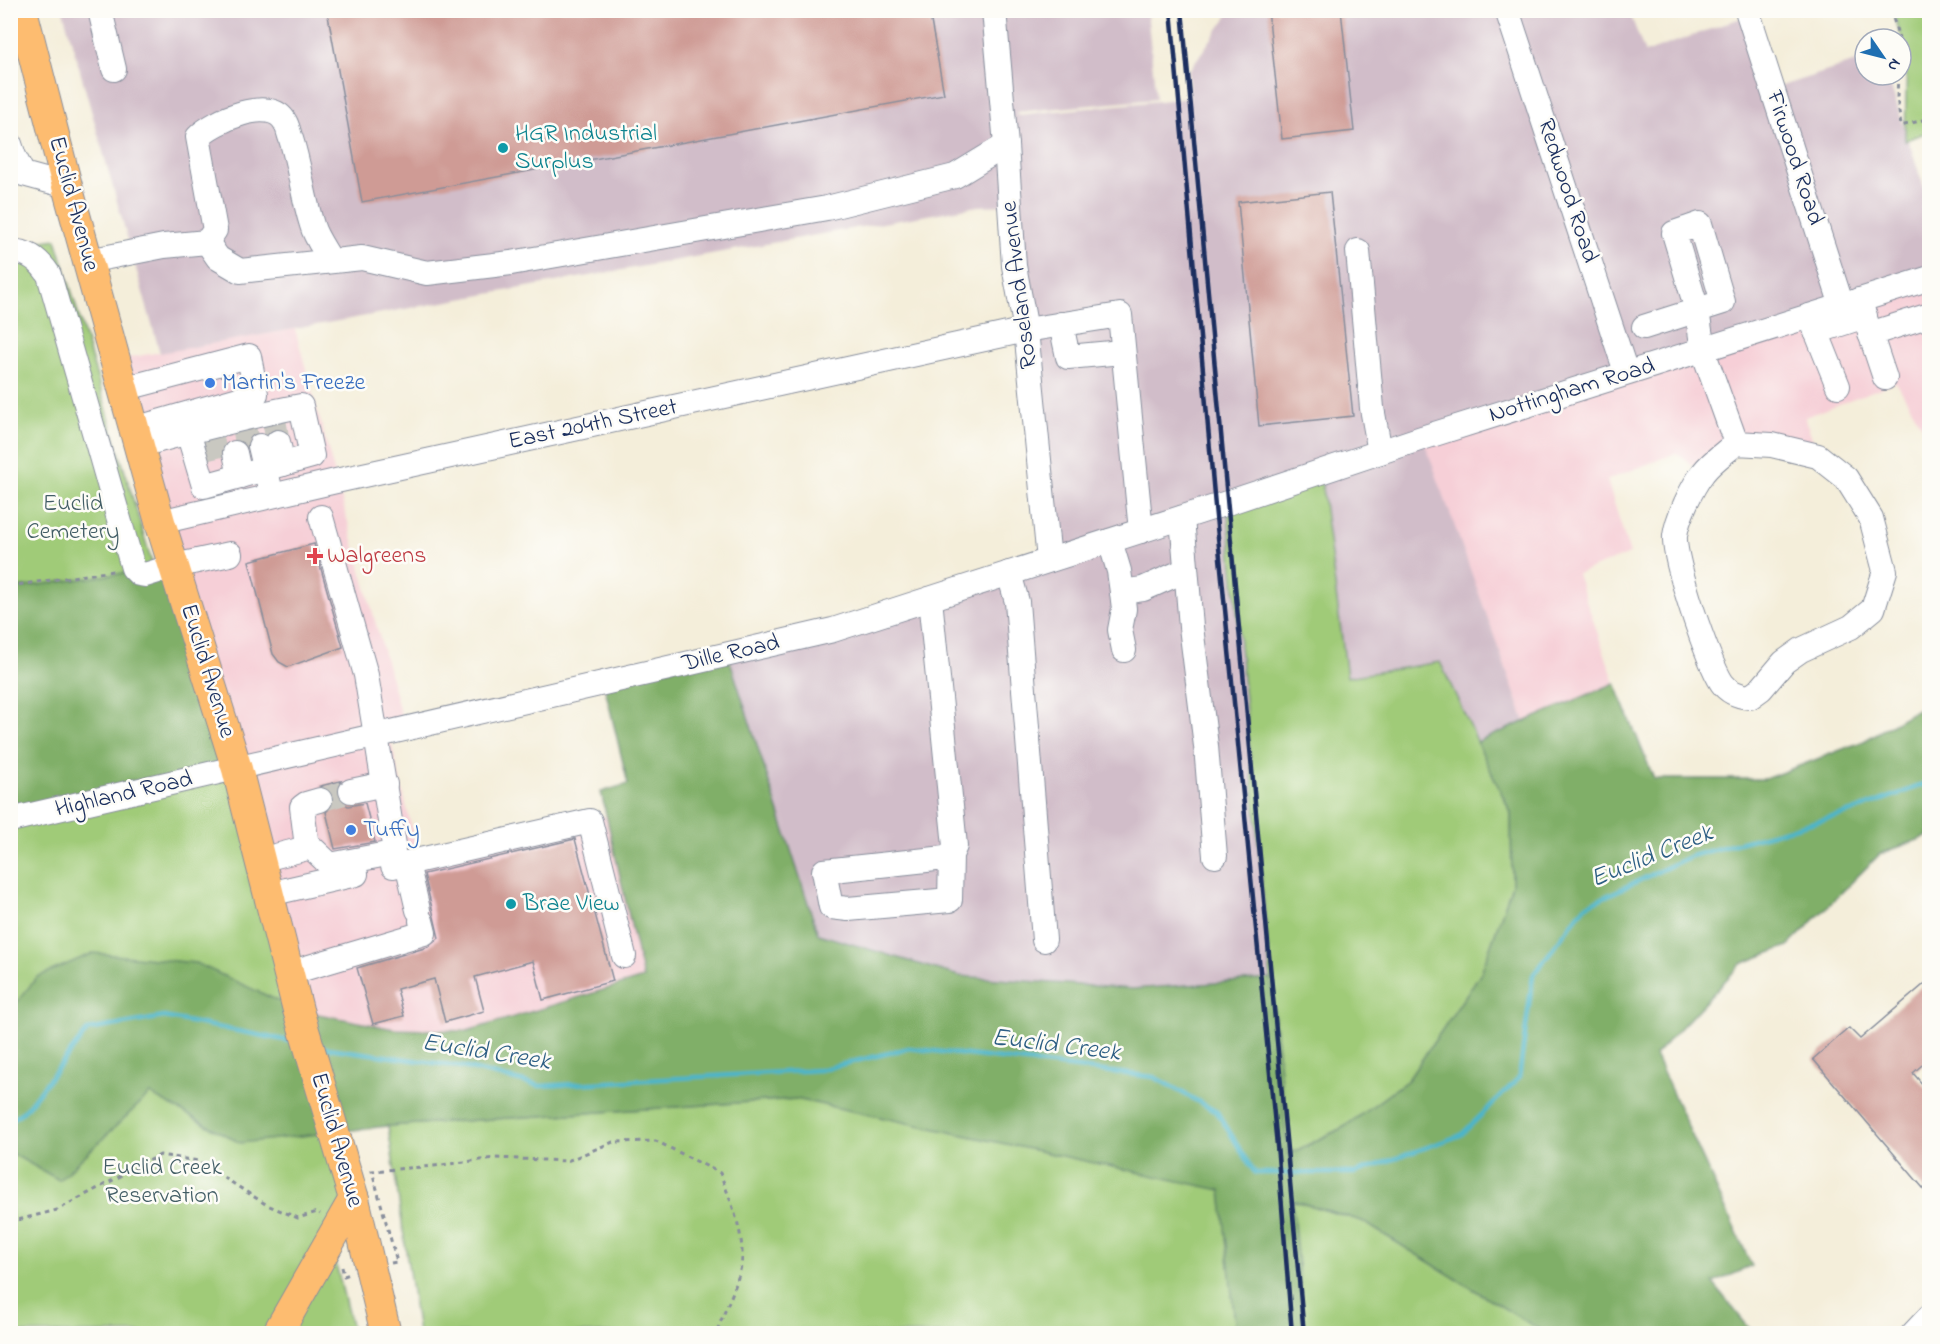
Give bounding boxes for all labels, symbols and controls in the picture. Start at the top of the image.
north arrow [1853,27,1913,87]
text: N [1881,53,1907,76]
street label: Firwood Road [1755,85,1832,230]
street label: Redwood Road [1527,114,1607,268]
place label: HGR Industrial Surplus [515,117,657,180]
street label: Euclid Avenue [38,133,108,276]
marker: HGR Industrial Surplus [496,141,510,155]
street label: Roseland Avenue [992,199,1048,371]
street label: Nottingham Road [1485,349,1660,433]
place label: Martin's Freeze [222,366,366,401]
marker: Martin's Freeze [203,376,217,390]
street label: East 204th Street [505,390,681,460]
park label: Euclid Cemetery [27,487,119,551]
place label: Walgreens [327,539,426,574]
marker: Walgreens [308,549,322,563]
street label: Euclid Avenue [170,600,244,743]
street label: Dille Road [678,626,784,682]
street label: Highland Road [52,762,197,828]
place label: Tuffy [363,813,420,849]
water label: Euclid Creek [1585,815,1721,899]
marker: Tuffy [344,823,358,837]
place label: Brae View [522,887,620,922]
marker: Brae View [504,897,518,911]
water label: Euclid Creek [990,1019,1124,1073]
water label: Euclid Creek [419,1024,554,1082]
street label: Euclid Avenue [300,1069,372,1212]
park label: Euclid Creek Reservation [102,1151,222,1214]

